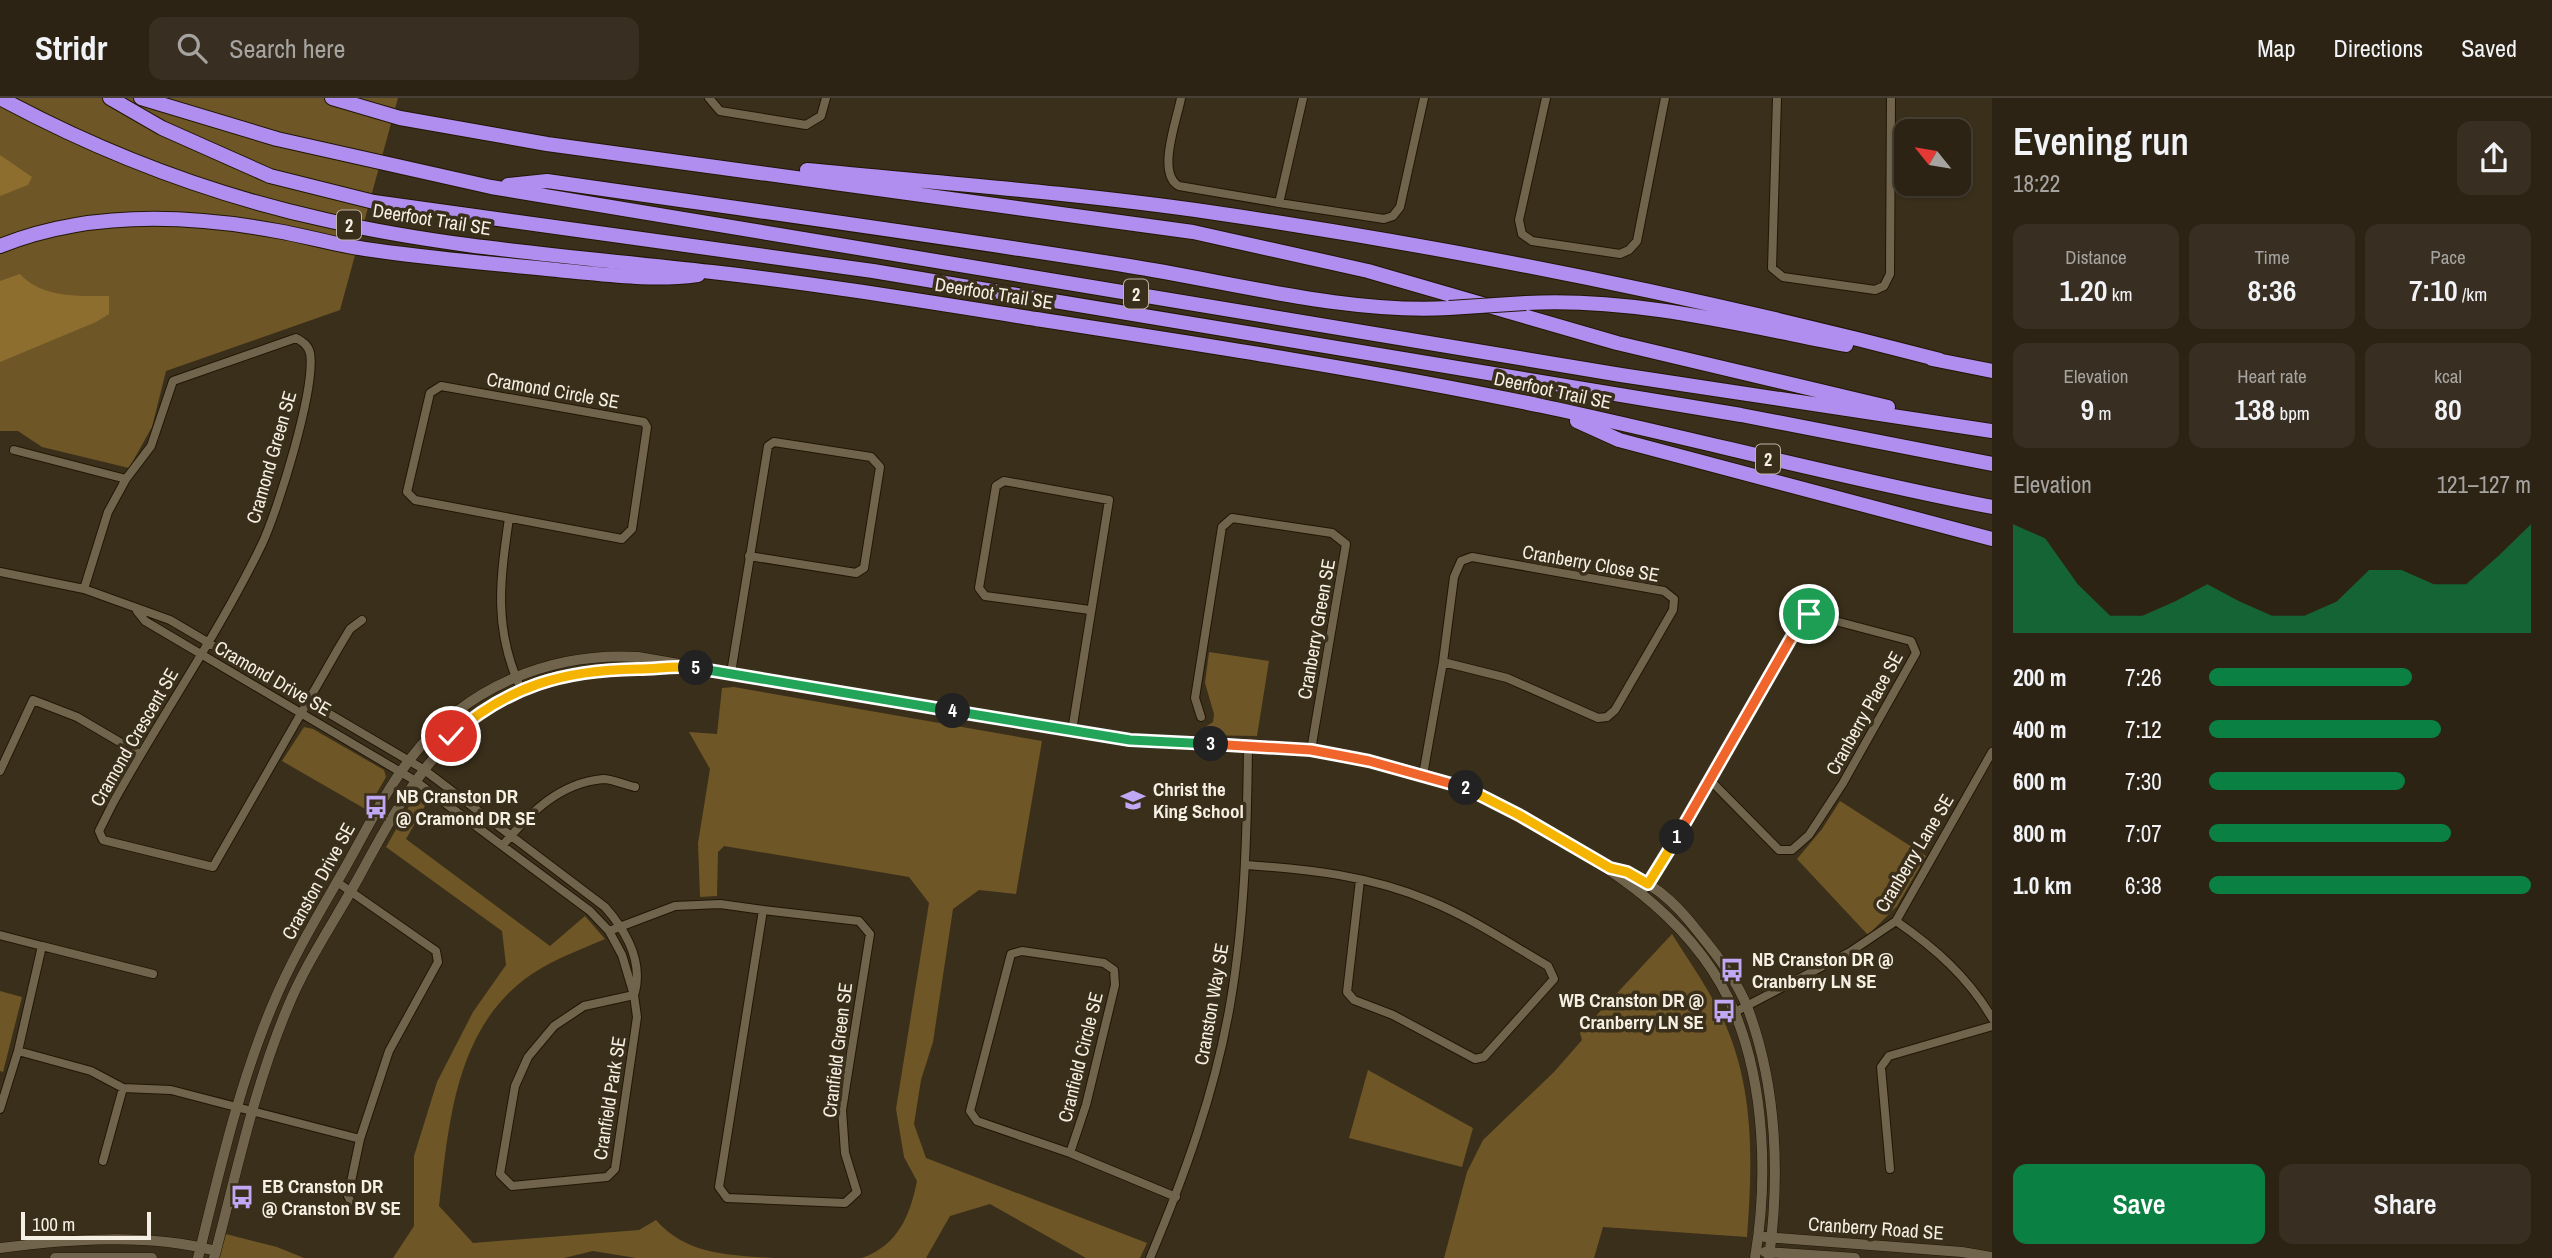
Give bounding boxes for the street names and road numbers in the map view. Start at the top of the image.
street label: Deerfoot Trail SE [371,197,493,241]
road number: 2 [337,210,361,240]
street label: Deerfoot Trail SE [933,271,1055,315]
road number: 2 [1124,280,1148,308]
street label: Deerfoot Trail SE [1492,365,1614,415]
street label: Cramond Circle SE [485,366,621,414]
street label: Cramond Green SE [240,388,302,526]
road number: 2 [1756,444,1780,474]
street label: Cranberry Close SE [1521,538,1661,588]
street label: Cranberry Green SE [1291,557,1341,701]
street label: Cramond Drive SE [210,634,336,722]
street label: Cranberry Place SE [1819,646,1909,780]
street label: Cramond Crescent SE [84,663,184,811]
street label: Cranberry Lane SE [1869,789,1959,917]
street label: Cranston Drive SE [275,818,361,944]
street label: Cranston Way SE [1187,941,1235,1067]
street label: Cranfield Green SE [816,981,858,1119]
street label: Cranfield Circle SE [1051,989,1109,1125]
street label: Cranfield Park SE [586,1034,632,1162]
street label: Cranberry Road SE [1807,1210,1945,1246]

